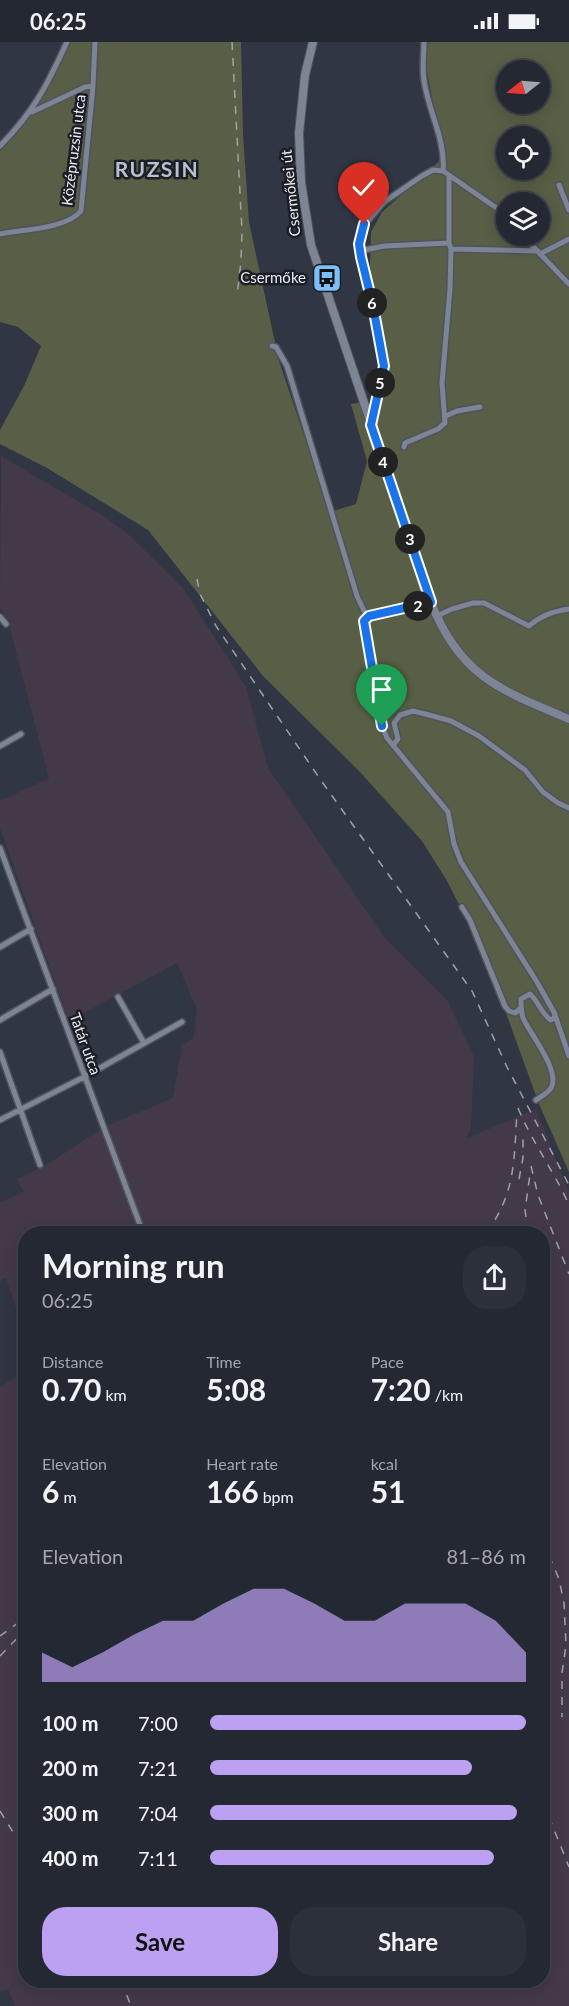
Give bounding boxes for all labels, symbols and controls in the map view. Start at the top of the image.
text: 06:25 [30,8,87,35]
north arrow [496,60,550,114]
map controls [496,60,550,246]
street label: Középruzsin utca [57,93,89,207]
button: locate [496,126,550,180]
street label: Csermőkei út [276,148,304,237]
district label: RUZSIN [115,156,199,181]
pin [338,162,389,224]
icon: check [347,171,380,204]
button: layers [496,192,550,246]
bus stop icon: Csermőke [311,262,343,294]
place label: Csermőke [240,268,306,286]
pin: 6 [357,288,387,318]
text: 6 [367,293,377,312]
pin: 5 [365,368,395,398]
text: 5 [375,373,385,392]
pin: 4 [368,447,398,477]
text: 4 [378,452,388,471]
pin: 3 [395,524,425,554]
text: 3 [405,529,415,548]
pin: 2 [403,591,433,621]
text: 2 [413,596,423,615]
pin [356,664,407,726]
icon: arrive [365,673,398,706]
street label: Tatár utca [66,1010,105,1077]
text: Morning run [42,1245,225,1285]
button: share [463,1246,526,1309]
text: 06:25 [42,1288,93,1312]
text: Distance [42,1352,103,1371]
text: Time [206,1352,241,1371]
text: Pace [371,1352,404,1371]
text: 0.70 [42,1371,101,1407]
text: 5:08 [206,1371,266,1407]
text: 7:20 [371,1371,431,1407]
text: km [101,1385,127,1404]
text: /km [431,1385,463,1404]
text: Elevation [42,1454,107,1473]
text: Heart rate [206,1454,278,1473]
text: kcal [371,1454,398,1473]
text: 6 [42,1473,59,1509]
text: 166 [206,1473,259,1509]
text: 51 [371,1473,405,1509]
text: m [59,1487,77,1506]
text: bpm [259,1487,294,1506]
text: Elevation [42,1544,123,1568]
text: 81–86 m [446,1544,526,1568]
text: 100 m [42,1711,98,1735]
text: 7:00 [138,1711,178,1735]
text: 200 m [42,1756,98,1780]
text: 7:21 [138,1756,178,1780]
text: 300 m [42,1801,98,1825]
text: 7:04 [138,1801,178,1825]
text: 400 m [42,1846,98,1870]
text: 7:11 [138,1846,178,1870]
button: Save [42,1907,278,1976]
button: Share [290,1907,526,1976]

